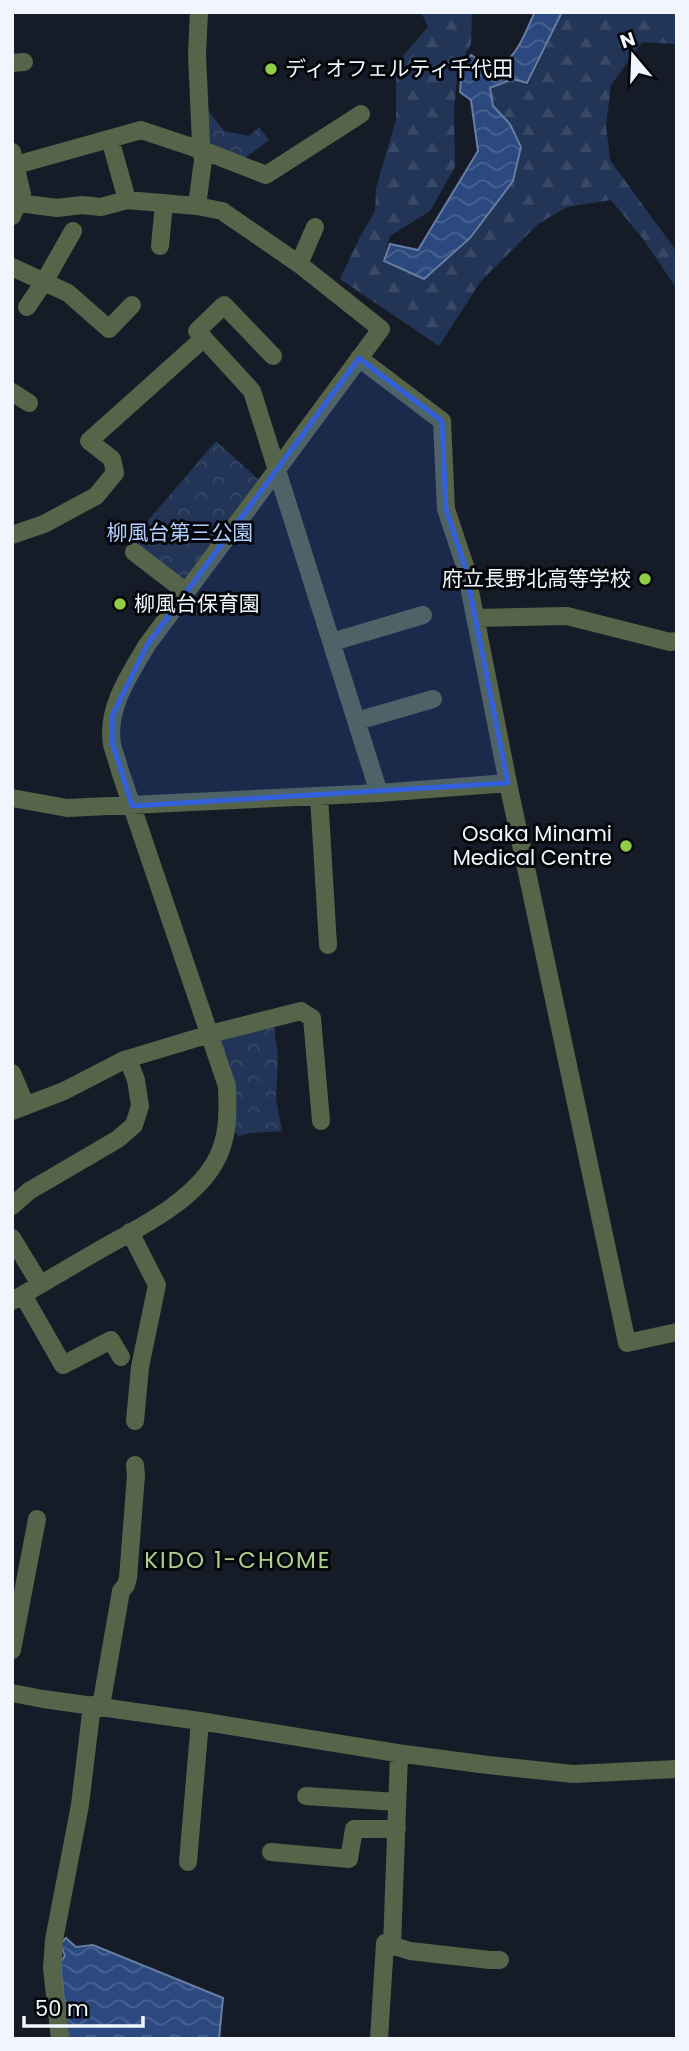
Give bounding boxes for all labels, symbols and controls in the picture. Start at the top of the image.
north arrow [598,21,668,91]
text: N [616,25,639,55]
place label: ディオフェルティ千代田 [285,54,513,83]
marker: ディオフェルティ千代田 [263,61,279,77]
park label: 柳風台第三公園 [107,518,254,547]
place label: 府立長野北高等学校 [442,564,631,593]
marker: 府立長野北高等学校 [637,571,653,587]
place label: 柳風台保育園 [134,589,260,618]
marker: 柳風台保育園 [112,596,128,612]
place label: Osaka Minami Medical Centre [453,819,612,872]
marker: Osaka Minami Medical Centre [618,838,634,854]
district label: KIDO 1-CHOME [144,1544,332,1576]
scale bar [24,1984,144,2028]
text: 50 m [35,1994,89,2023]

